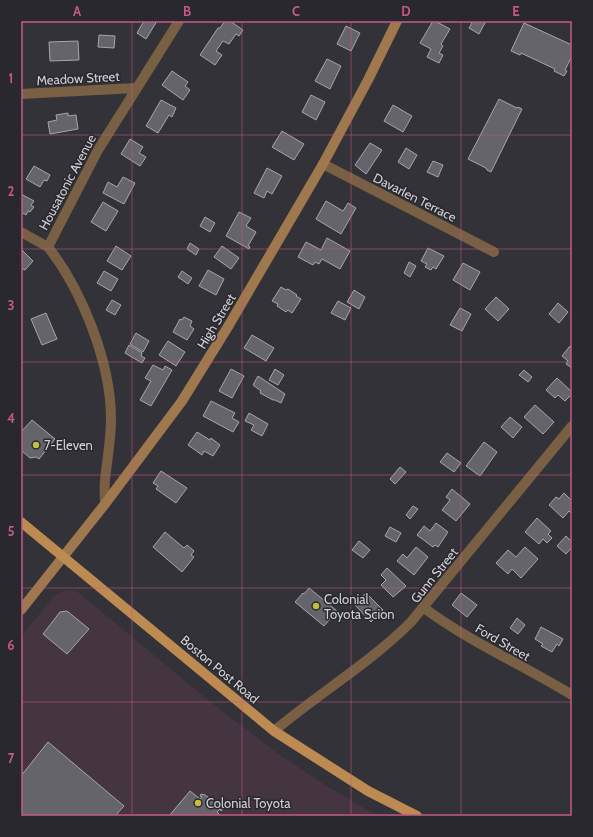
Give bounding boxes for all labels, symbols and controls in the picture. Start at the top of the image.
text: A [73,3,82,19]
text: B [183,3,191,19]
text: C [292,3,300,19]
text: D [401,3,411,19]
text: E [512,3,520,19]
street label: Meadow Street [36,68,121,88]
text: 1 [9,70,13,86]
street label: Housatonic Avenue [35,131,99,233]
street label: Davarlen Terrace [371,169,460,225]
text: 2 [8,183,15,199]
street label: High Street [193,290,239,352]
text: 3 [7,297,15,313]
text: 4 [7,410,15,426]
place label: 7-Eleven [44,437,93,453]
marker: 7-Eleven [31,440,41,450]
text: 5 [8,523,15,539]
street label: Gunn Street [407,544,461,606]
place label: Colonial Toyota Scion [324,591,395,622]
marker: Colonial Toyota Scion [311,601,321,611]
street label: Ford Street [473,620,534,664]
street label: Boston Post Road [178,632,262,706]
text: 6 [7,637,15,653]
text: 7 [8,750,15,766]
place label: Colonial Toyota [206,795,291,811]
marker: Colonial Toyota [193,798,203,808]

